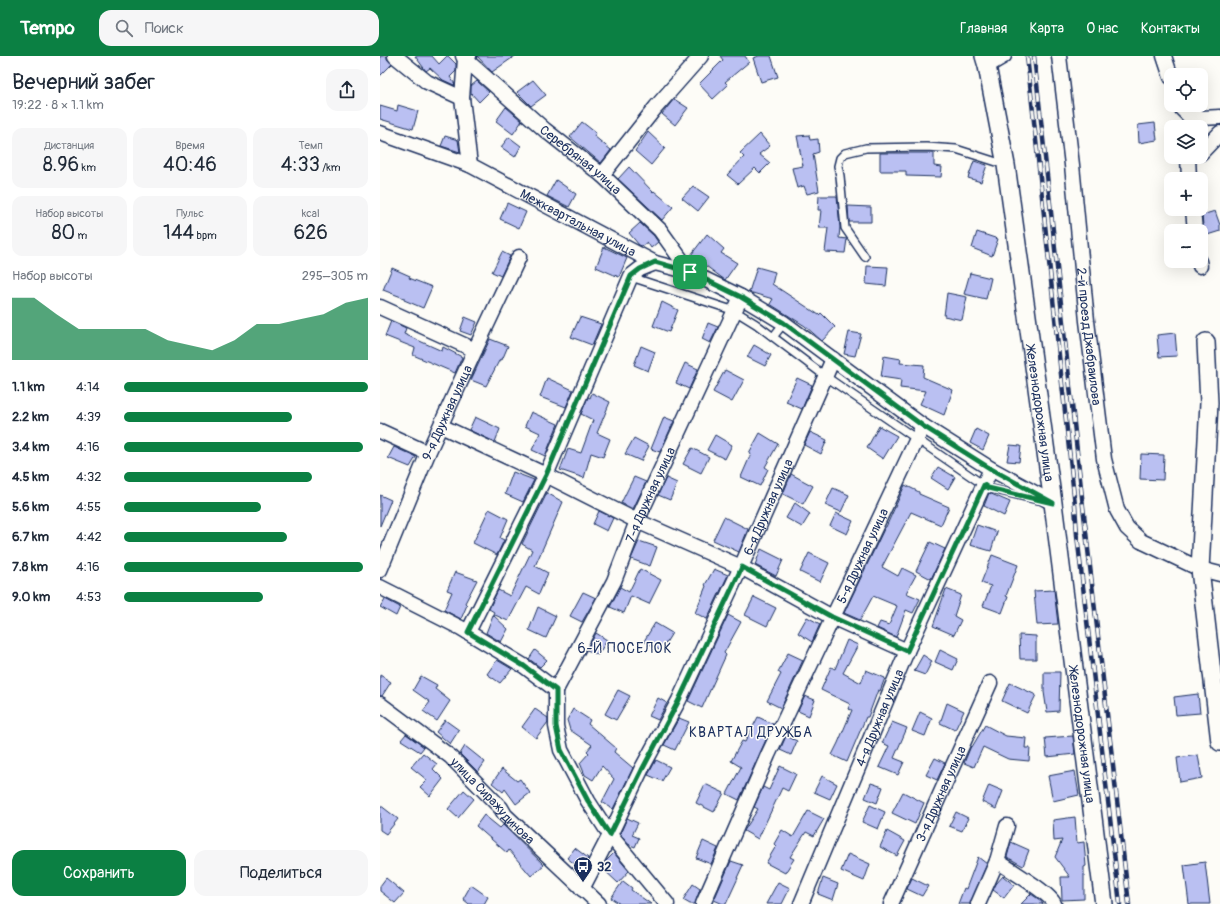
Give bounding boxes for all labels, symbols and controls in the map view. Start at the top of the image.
search box [99,10,379,46]
text: Tempo [20,16,75,40]
icon: search [113,17,135,39]
text: Поиск [145,19,184,38]
text: Главная [960,20,1007,37]
text: Карта [1029,20,1064,37]
text: О нас [1086,20,1119,37]
text: Контакты [1141,20,1200,37]
text: Вечерний забег [12,68,155,96]
map controls [1164,68,1208,268]
button: locate [1164,68,1208,112]
button: share [326,69,368,111]
text: 19:22 · 8 × 1.1 km [12,97,104,113]
button: layers [1164,120,1208,164]
street label: Серебряная улица [536,122,624,198]
text: Дистанция [44,139,94,152]
text: Время [175,139,205,152]
text: Темп [298,139,323,152]
text: 8.96 [43,152,79,177]
text: 40:46 [163,152,217,177]
text: 4:33 [281,152,320,177]
text: km [79,161,96,174]
text: /km [320,161,341,174]
button: + [1164,172,1208,216]
street label: Межквартальная улица [517,186,638,260]
text: Набор высоты [35,207,103,220]
text: Пульс [176,207,204,220]
text: kcal [302,207,320,220]
text: 80 [51,220,75,245]
text: 144 [163,220,194,245]
text: 626 [293,220,328,245]
button: − [1164,224,1208,268]
text: m [75,229,87,242]
text: bpm [194,229,217,242]
pin [673,255,707,289]
icon: arrive [679,261,701,283]
street label: 2-й проезд Джабраилова [1073,267,1104,406]
text: Набор высоты [12,268,93,284]
text: 295–305 m [302,268,368,284]
street label: Железнодорожная улица [1022,342,1057,483]
street label: 9-я Дружная улица [419,363,476,463]
text: 1.1 km [12,379,45,395]
text: 4:14 [76,379,100,395]
text: 2.2 km [12,409,49,425]
text: 4:39 [76,409,101,425]
text: 3.4 km [12,439,49,455]
text: 4:16 [76,439,100,455]
street label: 7-я Дружная улица [622,445,679,545]
street label: 6-я Дружная улица [740,457,797,558]
text: 4.5 km [12,469,49,485]
text: 4:32 [76,469,102,485]
text: 5.6 km [12,499,49,515]
text: 4:55 [76,499,101,515]
street label: 5-я Дружная улица [834,506,892,606]
text: 6.7 km [12,529,49,545]
text: 4:42 [76,529,102,545]
text: 7.8 km [12,559,48,575]
text: 4:16 [76,559,100,575]
text: 9.0 km [12,589,50,605]
text: 4:53 [76,589,101,605]
district label: 6-Й ПОСЕЛОК [577,640,673,657]
street label: Железнодорожная улица [1065,664,1098,804]
street label: 4-я Дружная улица [853,667,907,769]
district label: КВАРТАЛ ДРУЖБА [689,724,813,741]
street label: 3-я Дружная улица [913,743,970,844]
street label: улица Сиражудинова [446,754,538,848]
button: Сохранить [12,850,186,896]
button: Поделиться [194,850,368,896]
bus stop icon: 32 [572,855,594,883]
place label: 32 [597,859,612,875]

